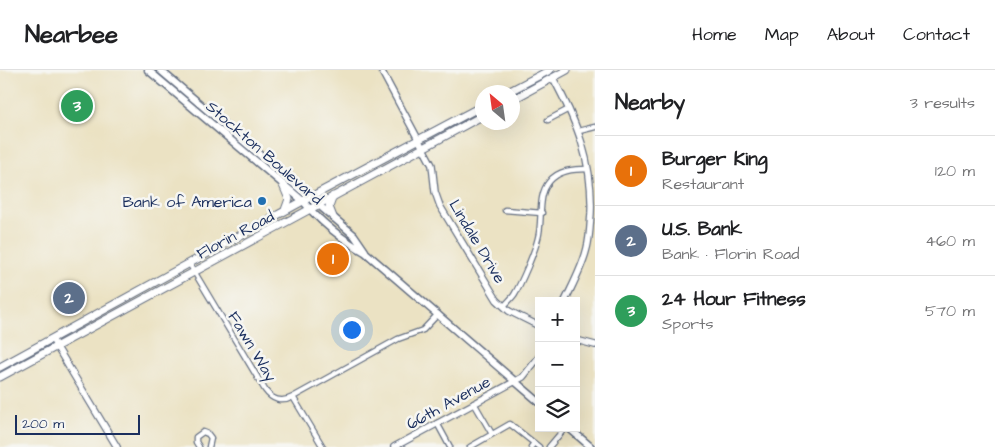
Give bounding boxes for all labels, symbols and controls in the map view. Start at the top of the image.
text: Nearbee [25,18,118,52]
text: Home [692,22,737,47]
text: Map [765,22,799,47]
text: About [827,22,875,47]
text: Contact [903,22,970,47]
north arrow [475,85,520,130]
pin: 3 [61,87,93,125]
text: Nearby [615,88,685,117]
text: 3 results [910,92,975,114]
street label: Stockton Boulevard [201,96,328,210]
text: Burger King [662,146,767,173]
text: 1 [630,160,632,182]
text: 120 m [935,160,975,182]
text: Restaurant [662,173,744,195]
place label: Bank of America [122,191,252,213]
marker: Bank of America [256,195,268,207]
street label: Lindale Drive [444,196,511,288]
street label: Florin Road [193,205,278,265]
text: U.S. Bank [662,216,742,243]
text: 2 [626,230,636,252]
text: 460 m [925,230,975,252]
pin: 1 [317,240,349,278]
text: Bank · Florin Road [662,243,799,265]
pin: 2 [53,279,85,317]
text: 24 Hour Fitness [662,286,806,313]
map controls [535,297,580,432]
button: + [535,297,580,342]
text: 3 [627,300,635,322]
text: 570 m [925,300,975,322]
street label: Fawn Way [222,307,282,387]
text: Sports [662,313,714,335]
your location [339,317,365,343]
button: − [535,342,580,387]
street label: 66th Avenue [403,371,495,435]
button: layers [535,387,580,432]
scale bar [15,412,140,435]
text: 200 m [22,414,64,434]

